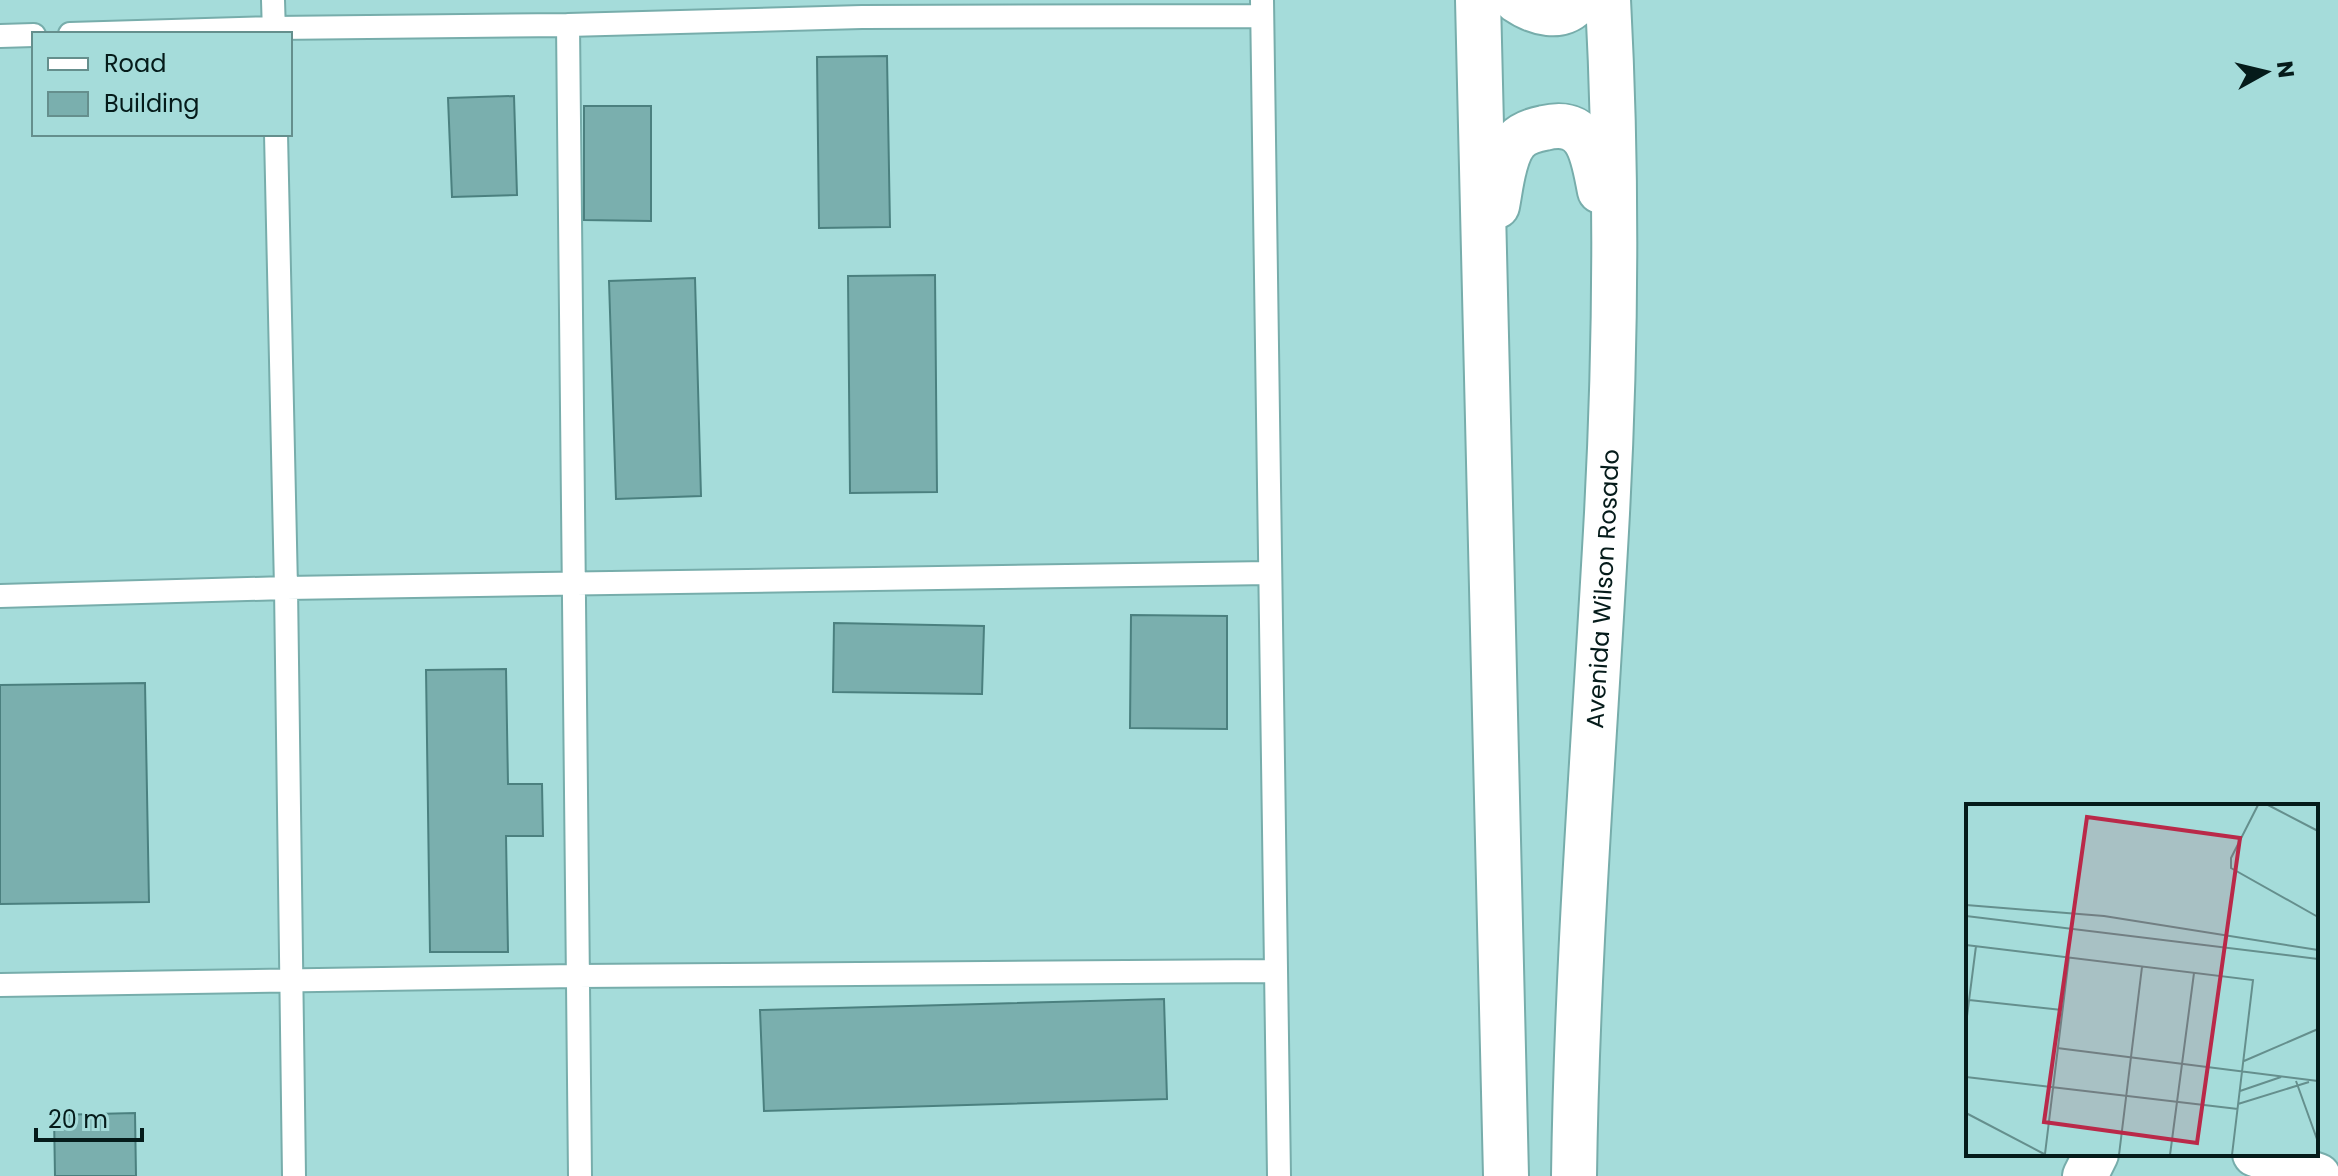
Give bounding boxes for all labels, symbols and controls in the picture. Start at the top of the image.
legend [32,32,292,136]
north arrow [2226,32,2306,112]
text: Road [104,47,166,80]
text: N [2269,59,2302,80]
text: Building [104,87,200,120]
street label: Avenida Wilson Rosado [1578,448,1626,730]
inset map [1966,804,2318,1156]
scale bar [36,1092,142,1142]
text: 20 m [48,1103,108,1136]

